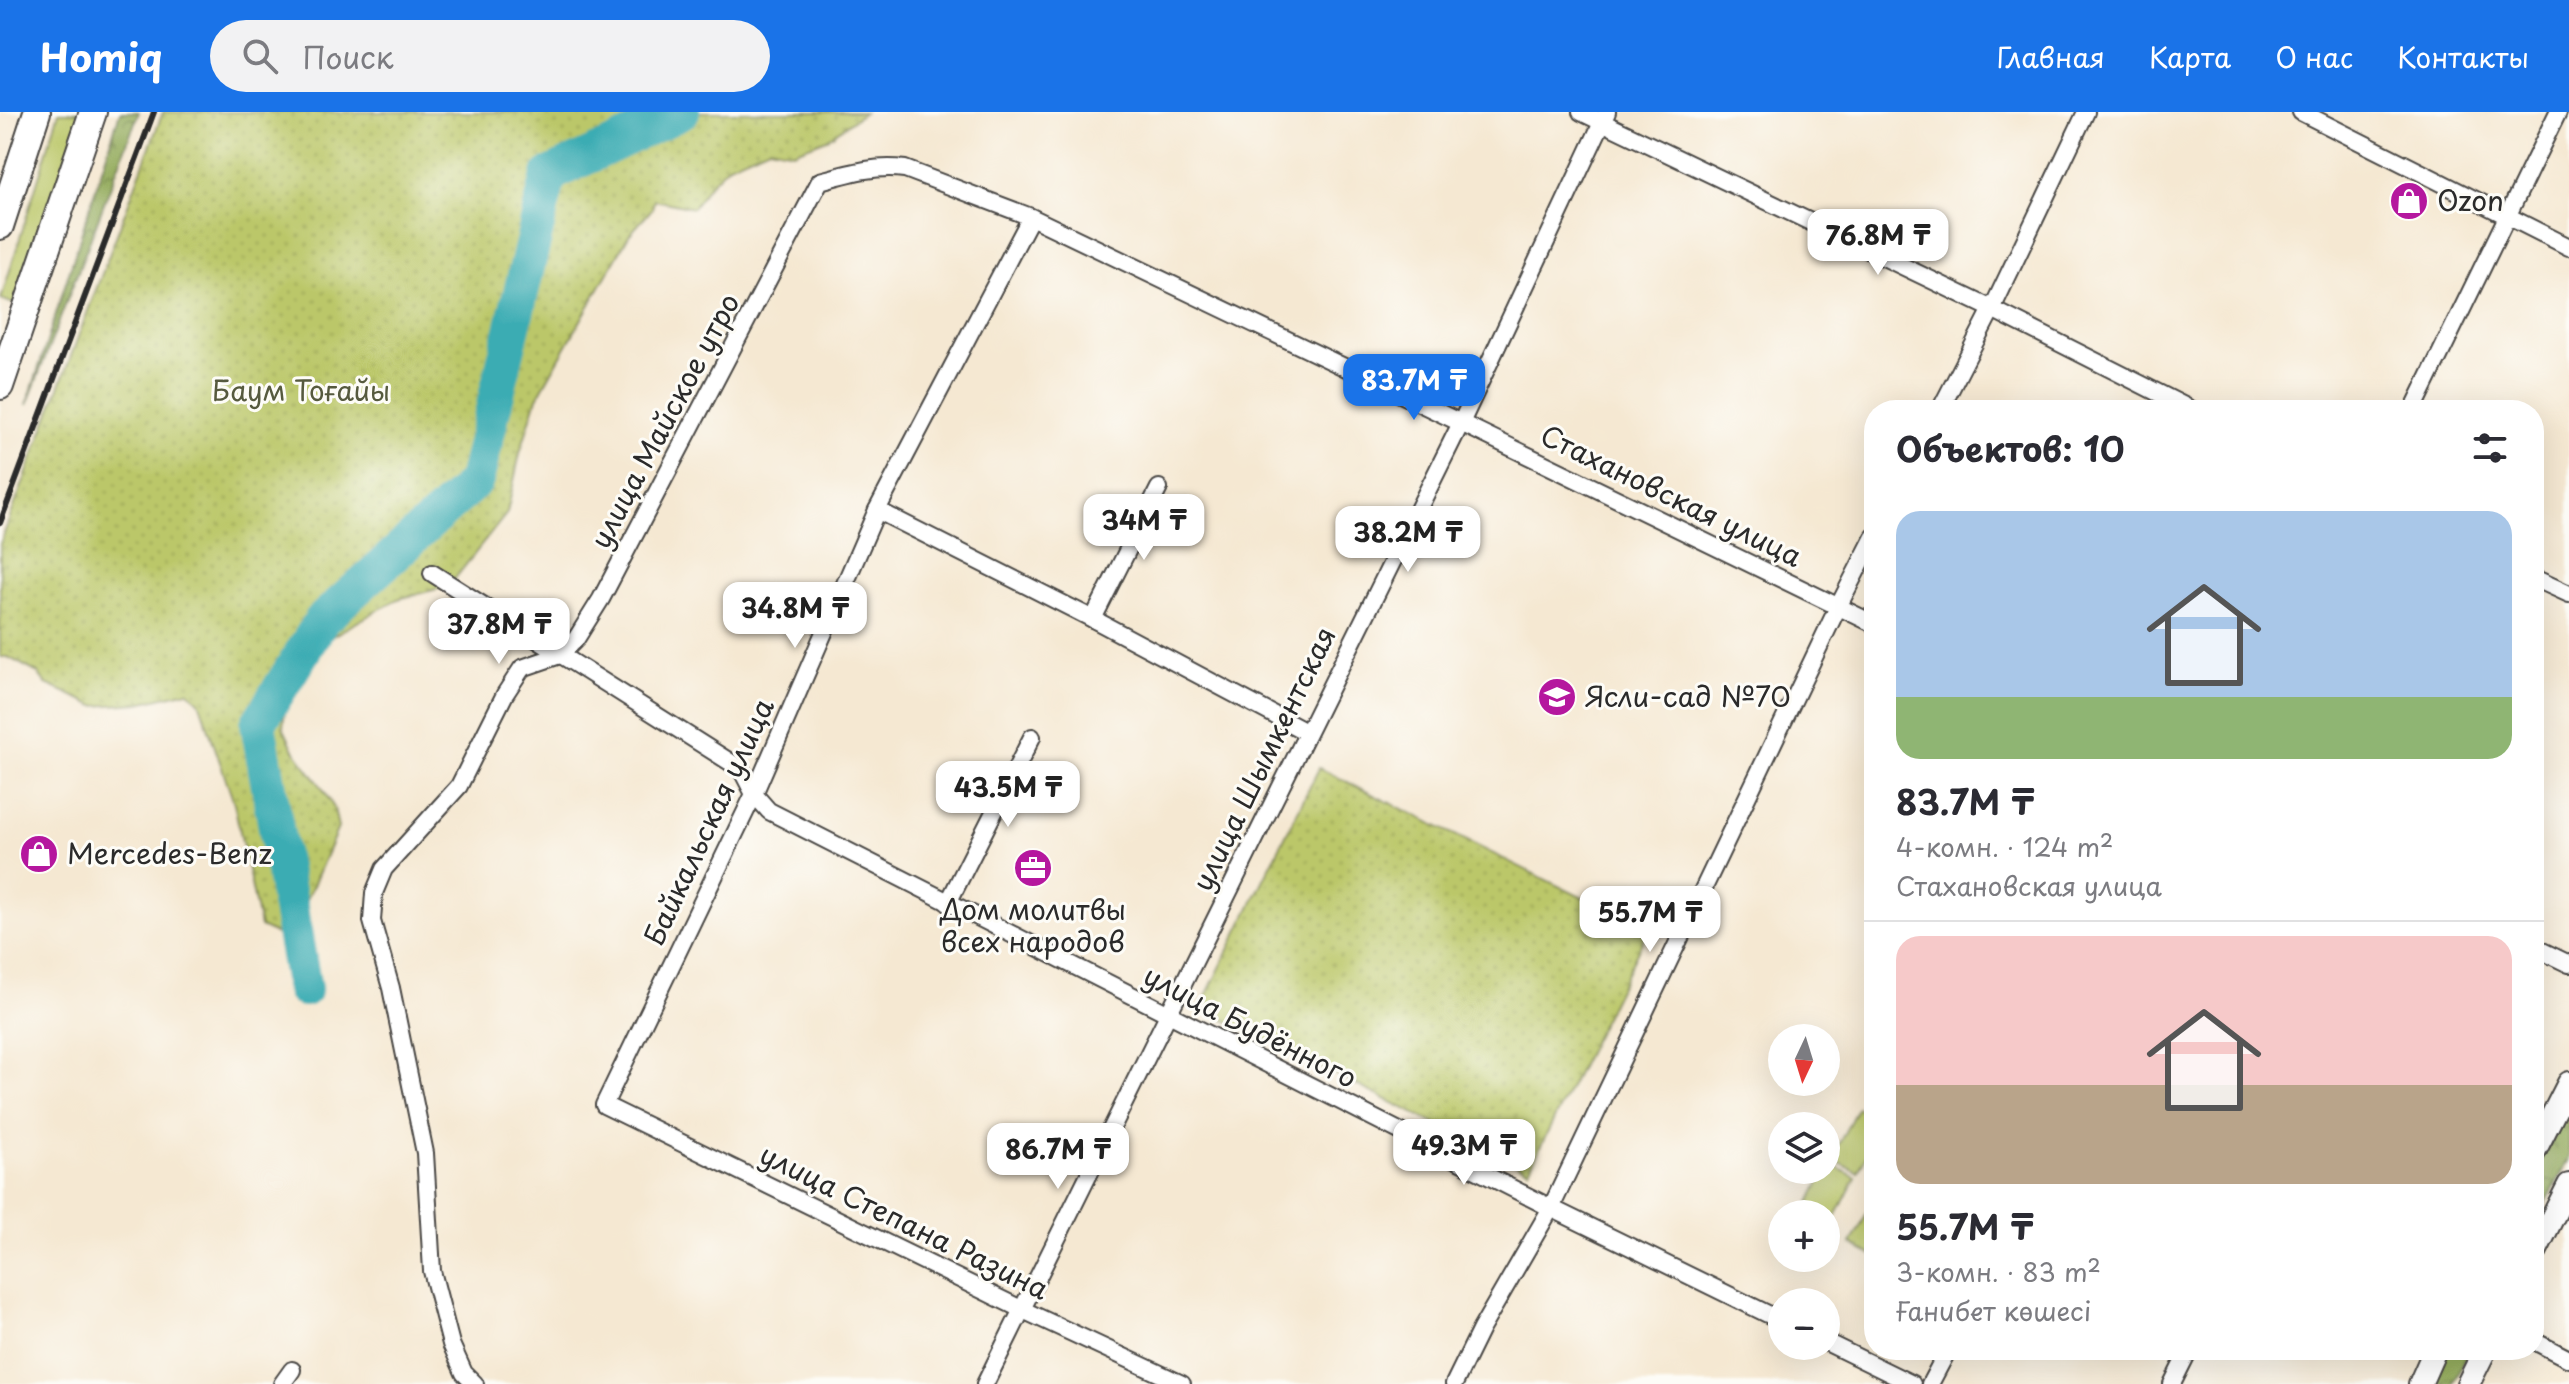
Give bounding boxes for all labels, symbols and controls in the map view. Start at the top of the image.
search box [210,20,770,92]
text: Homiq [40,28,162,85]
icon: search [238,34,282,78]
text: Поиск [302,34,394,79]
text: Главная [1997,35,2105,78]
text: Карта [2149,35,2231,78]
text: О нас [2275,35,2353,78]
text: Контакты [2397,35,2529,78]
place label: Ozon [2437,178,2504,221]
shop icon: Ozon [2388,180,2430,222]
pin: 76.8M ₸ [1804,209,1952,277]
text: 76.8M ₸ [1825,215,1931,254]
street label: улица Майское утро [578,285,749,556]
pin: 83.7M ₸ [1340,354,1488,422]
text: 83.7M ₸ [1361,360,1467,399]
park label: Баум Тоғайы [212,368,390,411]
street label: Стахановская улица [1534,413,1810,577]
text: Объектов: 10 [1896,422,2124,474]
icon: filters [2468,426,2512,470]
pin: 34M ₸ [1088,494,1200,562]
text: 34M ₸ [1101,500,1187,539]
pin: 38.2M ₸ [1334,506,1482,574]
text: 38.2M ₸ [1353,512,1463,551]
icon: home [2132,563,2276,707]
pin: 34.8M ₸ [721,582,869,650]
text: 34.8M ₸ [741,588,849,627]
pin: 37.8M ₸ [425,598,573,666]
text: 37.8M ₸ [447,604,551,643]
street label: улица Шымкентская [1180,619,1345,898]
place label: Ясли-сад №70 [1585,674,1791,717]
school or university icon: Ясли-сад №70 [1536,676,1578,718]
street label: Байкальская улица [631,690,784,952]
pin: 43.5M ₸ [934,761,1082,829]
text: 43.5M ₸ [954,767,1062,806]
text: 83.7M ₸ [1896,775,2034,827]
text: 4-комн. · 124 m² [1896,827,2114,866]
place label: Mercedes-Benz [67,831,272,874]
shop icon: Mercedes-Benz [18,833,60,875]
office icon: Дом молитвы всех народов [1012,847,1054,889]
text: Стахановская улица [1896,866,2162,905]
pin: 55.7M ₸ [1576,886,1724,954]
place label: Дом молитвы всех народов [939,887,1126,962]
text: 55.7M ₸ [1598,892,1702,931]
street label: улица Будённого [1136,953,1365,1098]
icon: home [2132,988,2276,1132]
north arrow [1768,1024,1840,1096]
map controls [1768,1024,1840,1360]
button: layers [1768,1112,1840,1184]
pin: 49.3M ₸ [1390,1119,1538,1187]
pin: 86.7M ₸ [984,1123,1132,1191]
text: 49.3M ₸ [1411,1125,1517,1164]
text: 86.7M ₸ [1005,1129,1111,1168]
street label: улица Степана Разина [753,1132,1057,1310]
button: + [1768,1200,1840,1272]
text: 55.7M ₸ [1896,1200,2033,1252]
text: 3-комн. · 83 m² [1896,1252,2101,1291]
button: − [1768,1288,1840,1360]
text: Ғанибет көшесі [1896,1291,2091,1330]

